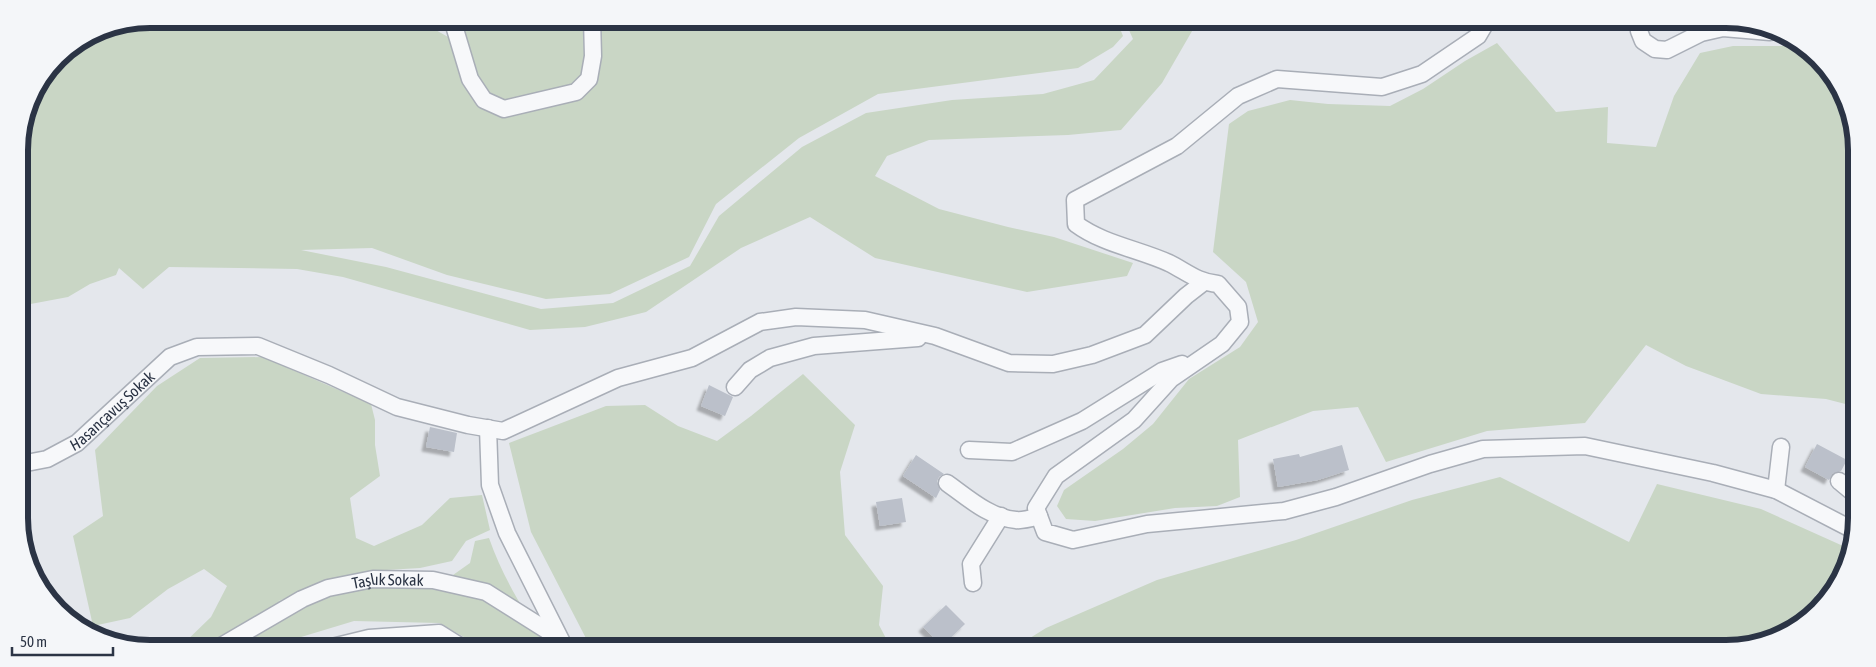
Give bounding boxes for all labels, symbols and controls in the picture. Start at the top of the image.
street label: Hasançavuş Sokak [67,367,158,454]
street label: Taşlık Sokak [350,570,424,592]
scale bar [12,624,114,656]
text: 50 m [20,633,47,650]

